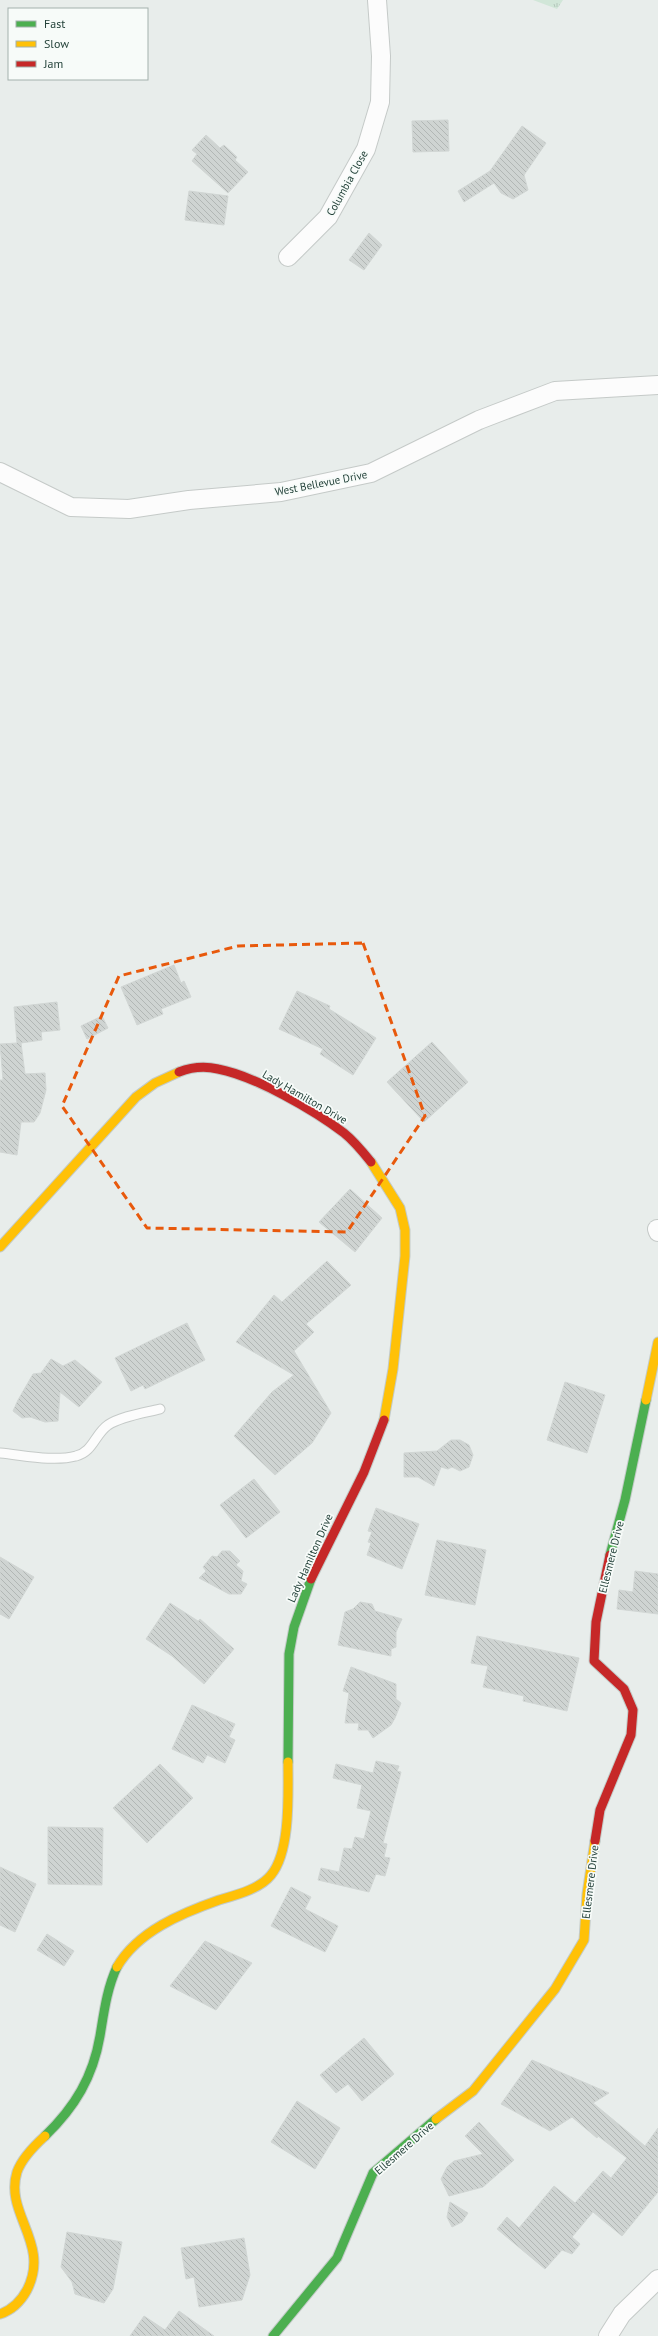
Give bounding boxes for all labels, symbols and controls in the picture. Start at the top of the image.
legend [8,8,148,80]
text: Fast [44,16,65,31]
text: Slow [44,36,69,51]
text: Jam [43,56,63,71]
street label: Columbia Close [323,147,371,218]
street label: West Bellevue Drive [274,467,369,499]
street label: Lady Hamilton Drive [260,1067,350,1127]
street label: Lady Hamilton Drive [284,1511,336,1604]
street label: Ellesmere Drive [595,1519,627,1595]
street label: Ellesmere Drive [579,1844,602,1920]
street label: Ellesmere Drive [371,2118,437,2178]

